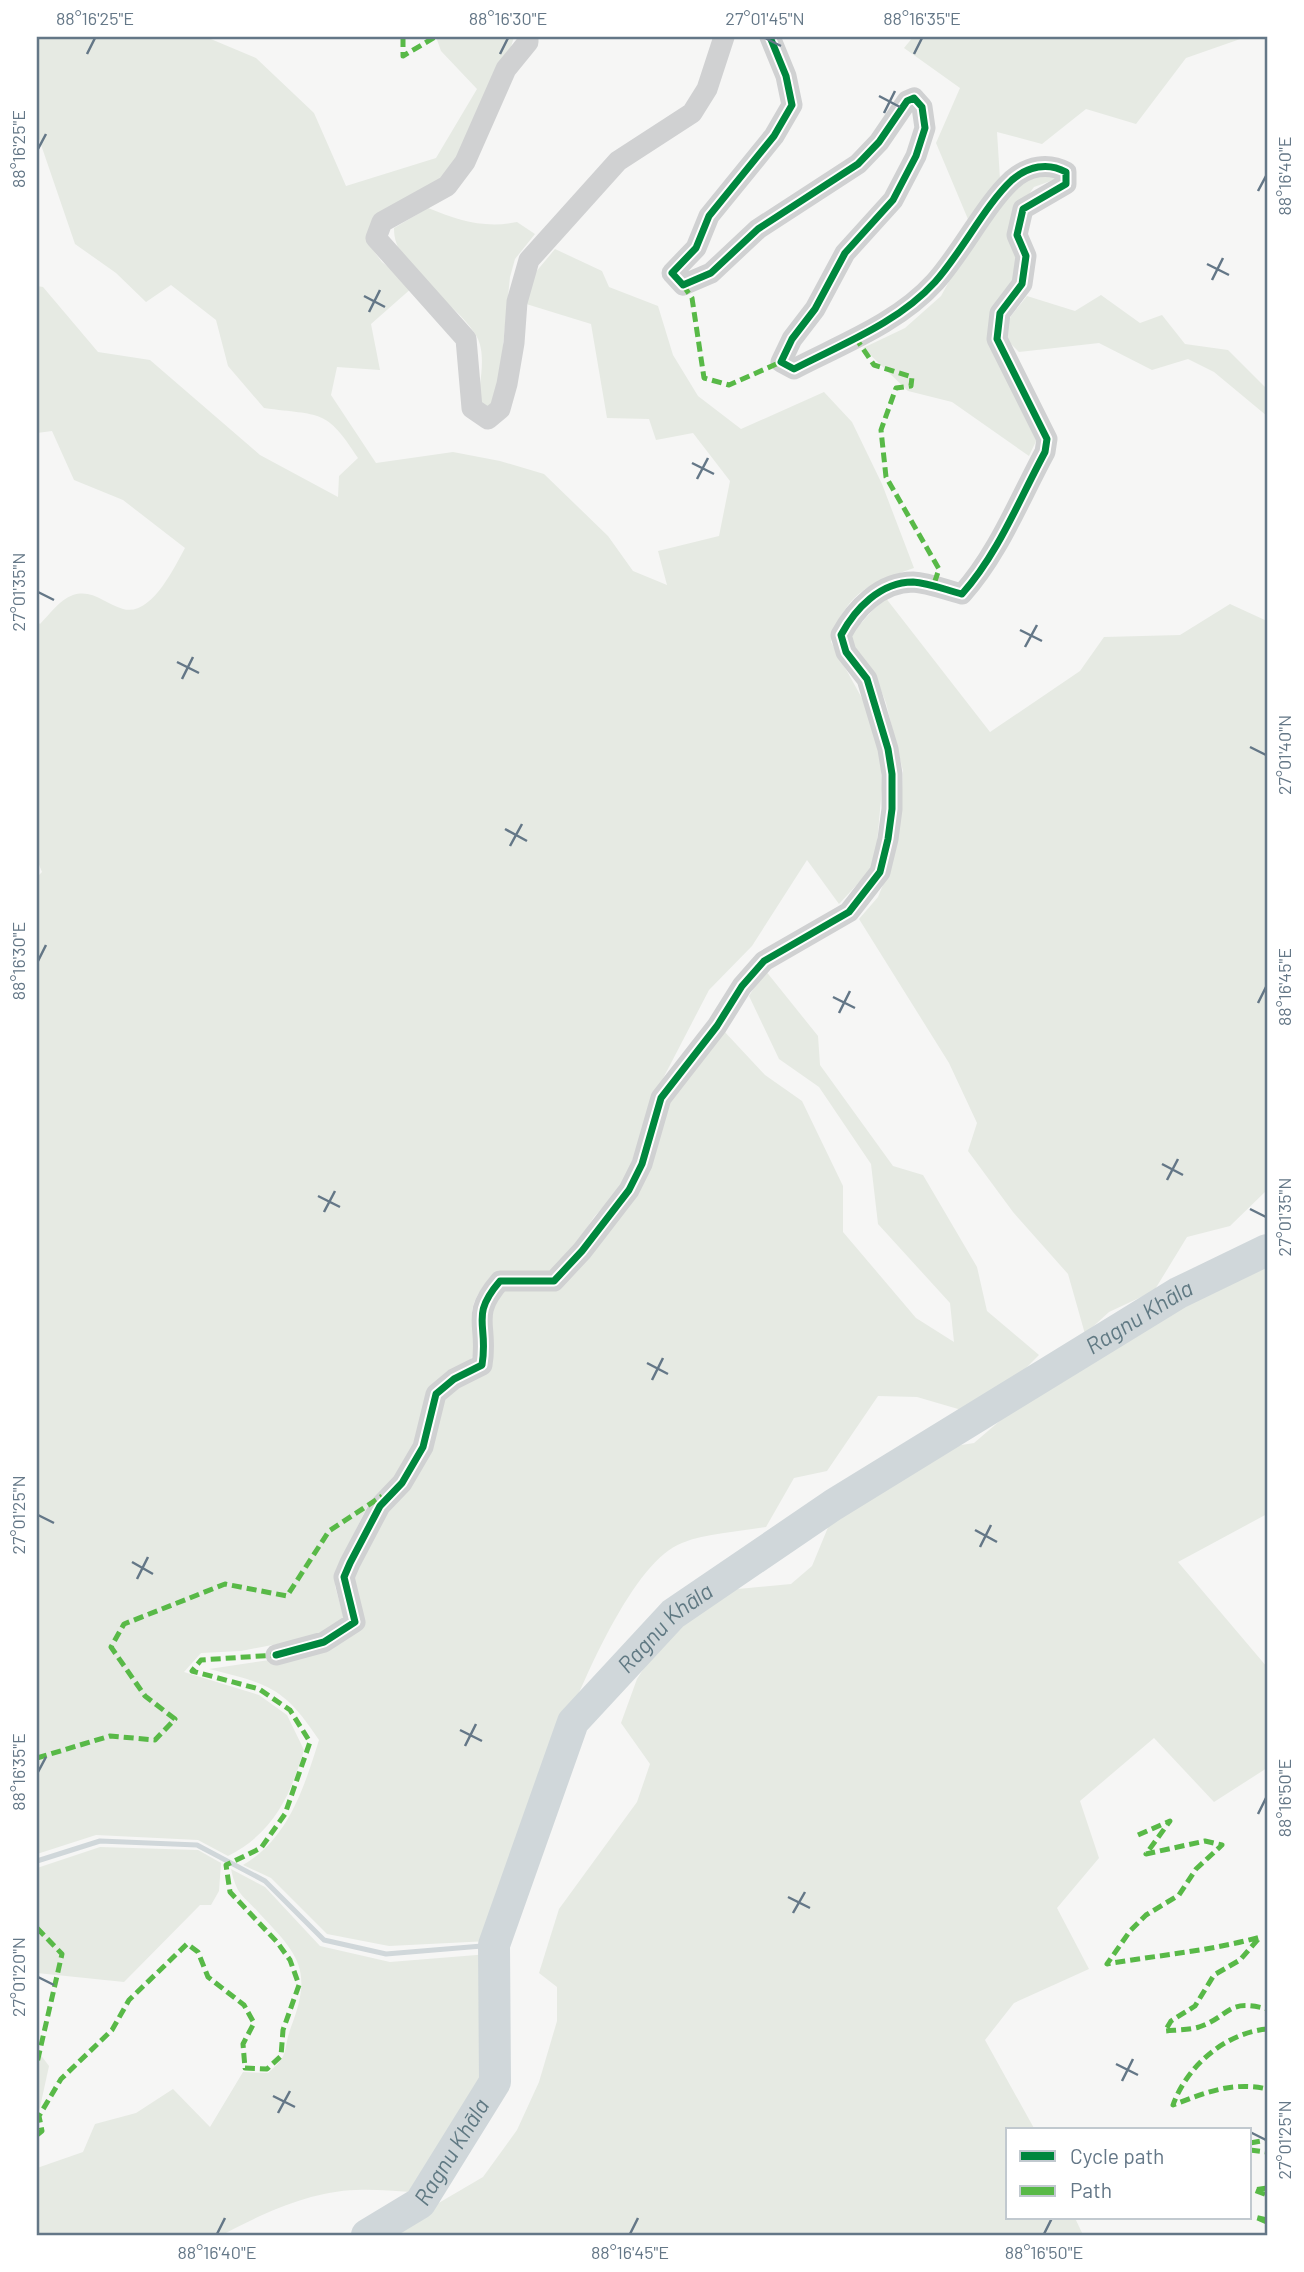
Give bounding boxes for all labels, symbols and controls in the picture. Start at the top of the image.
text: 88°16'25"E [56,7,134,29]
text: 88°16'30"E [469,7,547,29]
text: 27°01'45"N [725,7,805,29]
text: 88°16'35"E [883,7,961,29]
text: 88°16'25"E [7,110,29,188]
text: 88°16'40"E [1273,136,1295,216]
text: 27°01'35"N [7,553,29,631]
text: 27°01'40"N [1273,715,1295,795]
text: 88°16'30"E [7,922,29,1000]
text: 88°16'45"E [1273,948,1295,1026]
text: 27°01'35"N [1273,1178,1295,1256]
water label: Ragnu Khāla [1080,1273,1197,1360]
text: 27°01'25"N [7,1475,29,1555]
water label: Ragnu Khāla [611,1576,718,1678]
text: 88°16'35"E [7,1733,29,1811]
text: 88°16'50"E [1273,1759,1295,1837]
text: 27°01'20"N [7,1937,29,2017]
water label: Ragnu Khāla [407,2093,494,2210]
text: 27°01'25"N [1273,2100,1295,2180]
legend [1006,2128,1252,2220]
text: Cycle path [1070,2143,1164,2168]
text: Path [1070,2177,1112,2202]
text: 88°16'40"E [177,2241,257,2263]
text: 88°16'45"E [591,2241,669,2263]
text: 88°16'50"E [1005,2241,1083,2263]

